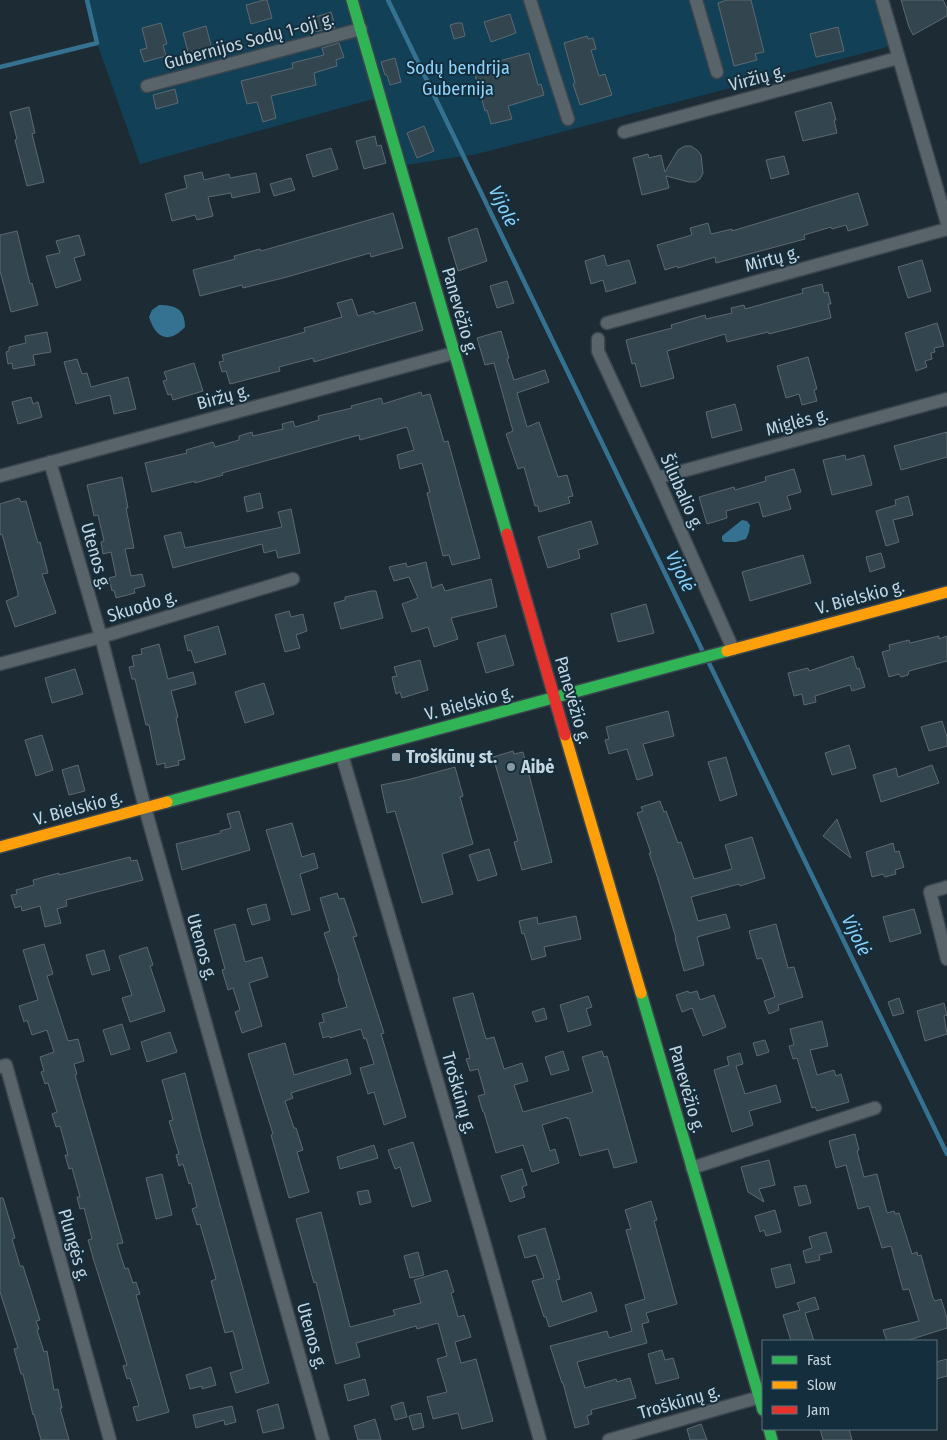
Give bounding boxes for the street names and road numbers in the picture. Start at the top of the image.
street label: Gubernijos Sodų 1-oji g. [162,8,336,74]
street label: Viržių g. [726,60,788,96]
street label: Mirtų g. [742,241,802,277]
street label: Panevėžio g. [437,265,483,357]
street label: Biržų g. [194,379,252,415]
street label: Miglės g. [763,403,831,441]
street label: Šilubalio g. [655,451,709,534]
street label: Utenos g. [76,520,116,592]
street label: V. Bielskio g. [813,575,907,619]
street label: Skuodo g. [104,585,180,627]
street label: Panevėžio g. [550,654,596,746]
street label: V. Bielskio g. [422,681,516,725]
street label: V. Bielskio g. [31,786,125,830]
street label: Utenos g. [182,911,222,983]
street label: Panevėžio g. [664,1043,710,1135]
street label: Troškūnų g. [437,1050,481,1136]
street label: Plungės g. [53,1206,95,1284]
street label: Utenos g. [292,1300,332,1372]
street label: Troškūnų g. [636,1380,722,1424]

